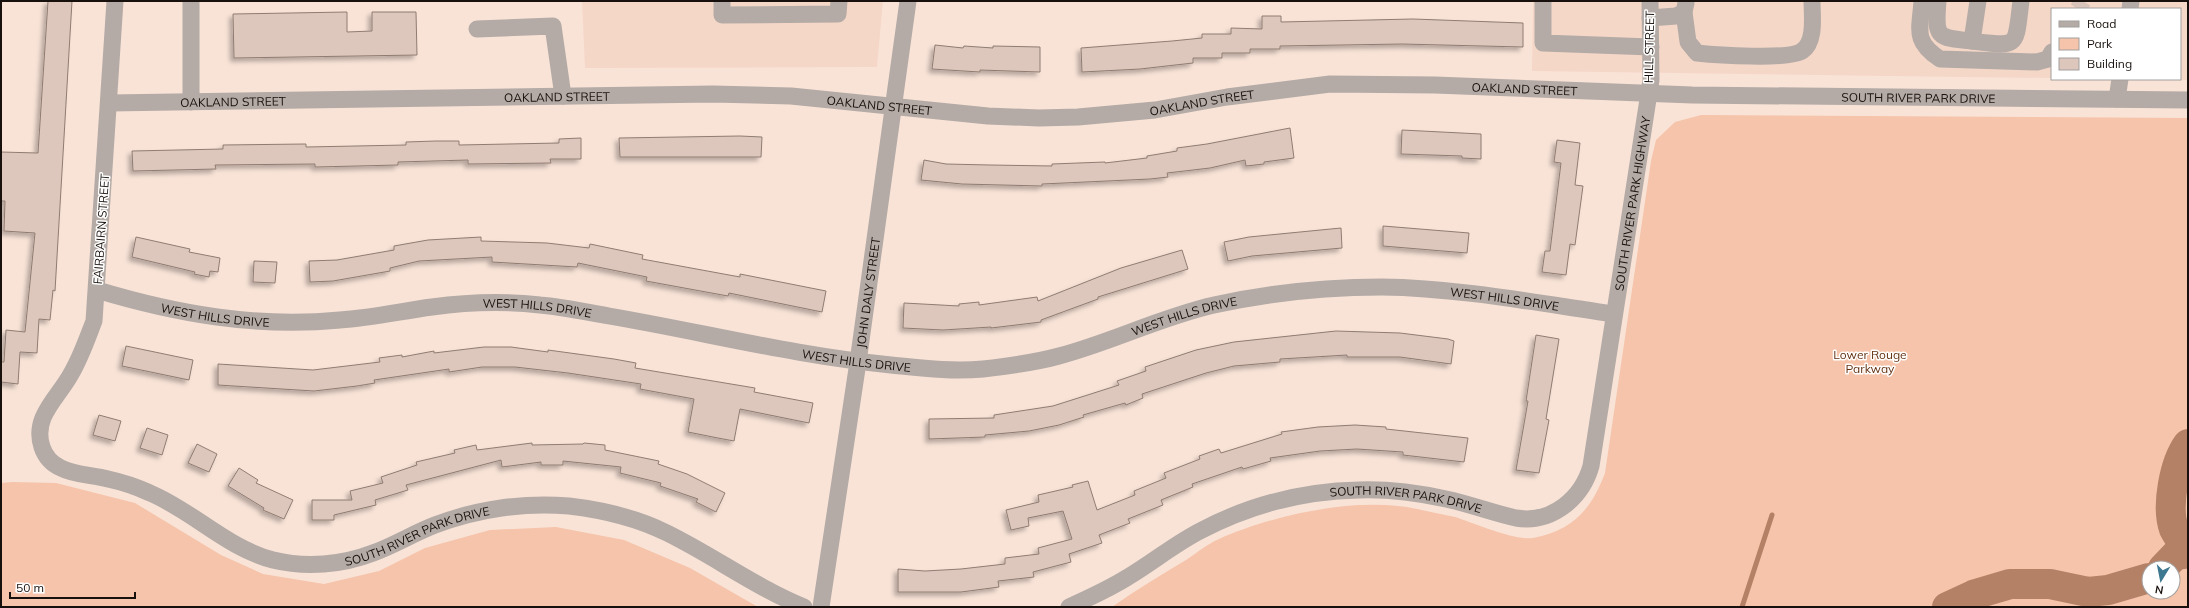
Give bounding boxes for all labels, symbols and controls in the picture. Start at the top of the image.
legend [2051,8,2181,80]
street label: HILL STREET [1641,10,1657,83]
text: Road [2087,16,2116,31]
text: Park [2087,36,2113,51]
text: Building [2087,56,2132,71]
street label: OAKLAND STREET [1471,79,1578,98]
street label: OAKLAND STREET [1149,86,1256,118]
street label: OAKLAND STREET [504,88,611,105]
street label: SOUTH RIVER PARK DRIVE [1841,89,1995,106]
street label: OAKLAND STREET [826,92,934,118]
street label: OAKLAND STREET [180,93,287,109]
street label: SOUTH RIVER PARK HIGHWAY [1611,114,1653,292]
street label: FAIRBAIRN STREET [90,172,112,285]
street label: JOHN DALY STREET [853,235,883,349]
street label: WEST HILLS DRIVE [1449,284,1560,313]
street label: WEST HILLS DRIVE [1129,293,1238,339]
street label: WEST HILLS DRIVE [483,295,593,320]
street label: WEST HILLS DRIVE [159,300,270,329]
street label: WEST HILLS DRIVE [801,345,912,374]
park label: Lower Rouge Parkway [1833,347,1907,376]
street label: SOUTH RIVER PARK DRIVE [1329,482,1484,516]
street label: SOUTH RIVER PARK DRIVE [343,503,491,569]
north arrow [2141,560,2181,600]
scale bar [10,574,135,600]
text: 50 m [16,580,44,595]
text: N [2154,582,2165,597]

